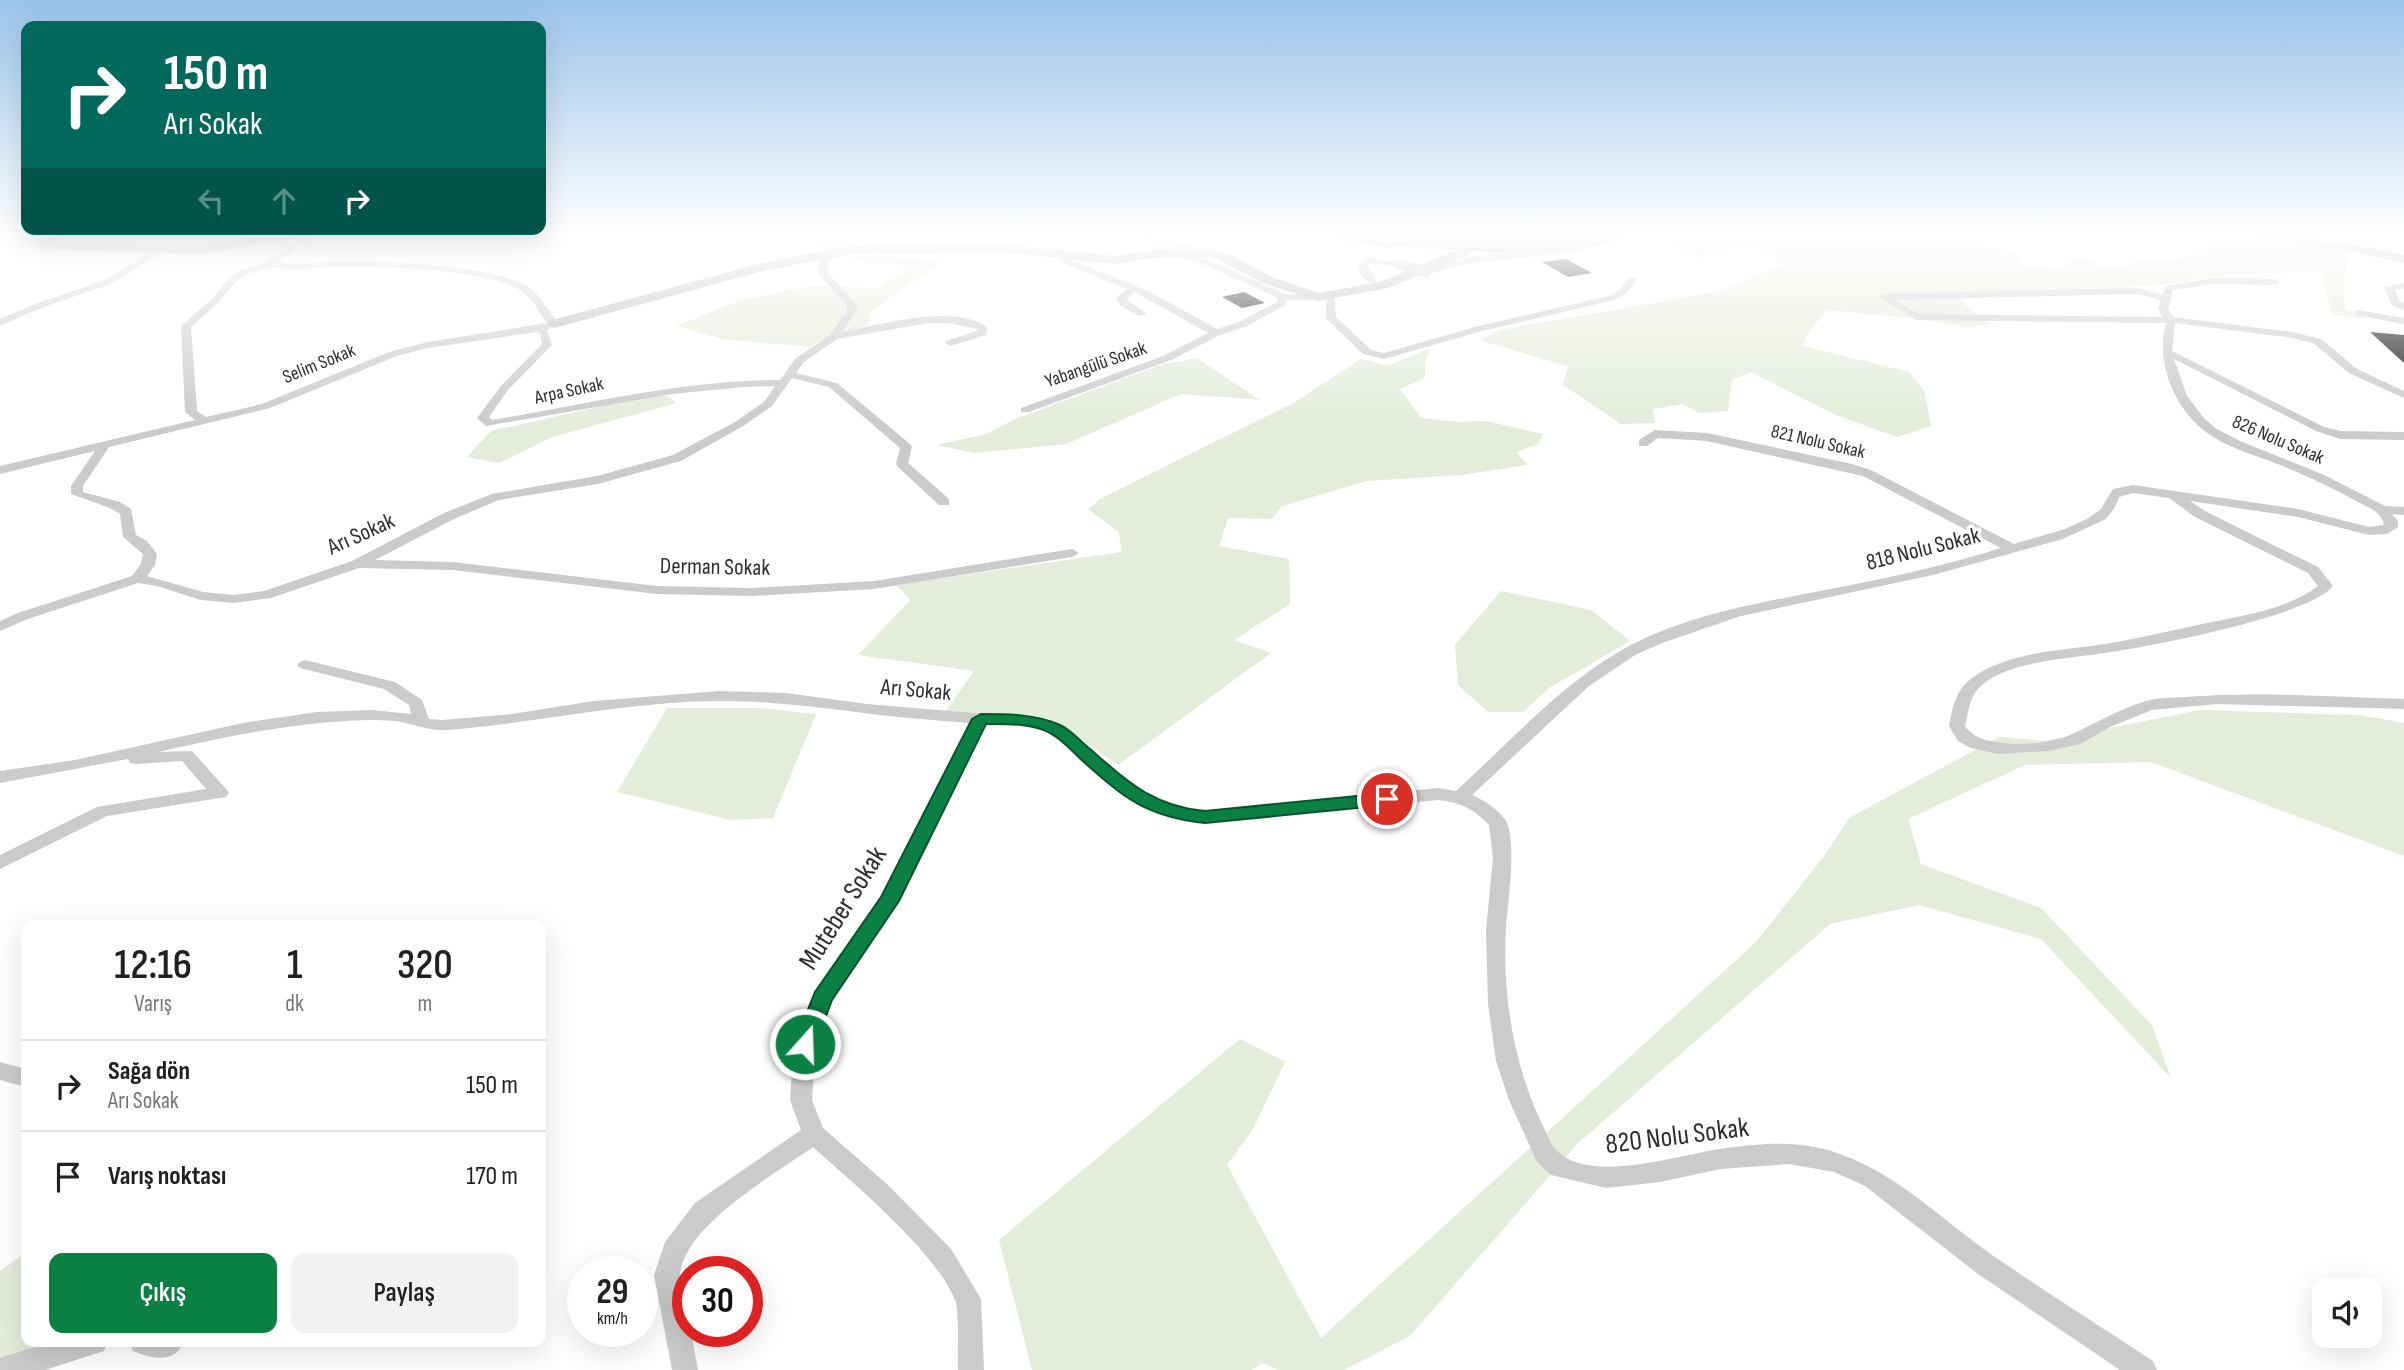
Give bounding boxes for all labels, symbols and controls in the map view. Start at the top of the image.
text: 150 m [164,45,268,104]
icon: right [49,49,140,140]
text: Arı Sokak [164,105,262,144]
icon: left [192,182,230,220]
icon: ahead [265,182,303,220]
icon: right [338,182,376,220]
street label: Yabangülü Sokak [1042,337,1150,393]
street label: Selim Sokak [279,339,359,389]
street label: Arpa Sokak [531,372,606,410]
street label: 826 Nolu Sokak [2229,410,2328,470]
street label: 821 Nolu Sokak [1769,420,1868,464]
street label: Arı Sokak [322,507,399,562]
street label: 818 Nolu Sokak [1863,521,1983,577]
street label: Derman Sokak [660,552,770,582]
street label: Arı Sokak [879,673,953,707]
pin [1357,769,1417,829]
icon: arrive [1368,780,1406,818]
street label: Muteber Sokak [792,840,894,976]
text: 12:16 [114,940,192,991]
text: 1 [287,940,302,991]
text: 320 [397,940,453,991]
text: Varış [134,990,172,1018]
text: dk [285,990,304,1018]
text: m [417,990,432,1018]
position arrow [768,1007,842,1081]
text: Sağa dön [108,1056,190,1087]
icon: right [49,1067,87,1105]
text: 150 m [466,1070,518,1101]
text: Arı Sokak [108,1087,179,1115]
street label: 820 Nolu Sokak [1603,1111,1751,1161]
icon: arrive [49,1158,87,1196]
text: Varış noktası [108,1161,226,1192]
text: 170 m [466,1161,518,1192]
button: Çıkış [49,1253,277,1333]
button: Paylaş [291,1253,518,1333]
speed limit sign: 30 [672,1256,763,1347]
text: 29 [597,1271,628,1314]
map controls [2312,1278,2382,1348]
button: sound [2312,1278,2382,1348]
text: km/h [597,1308,628,1329]

